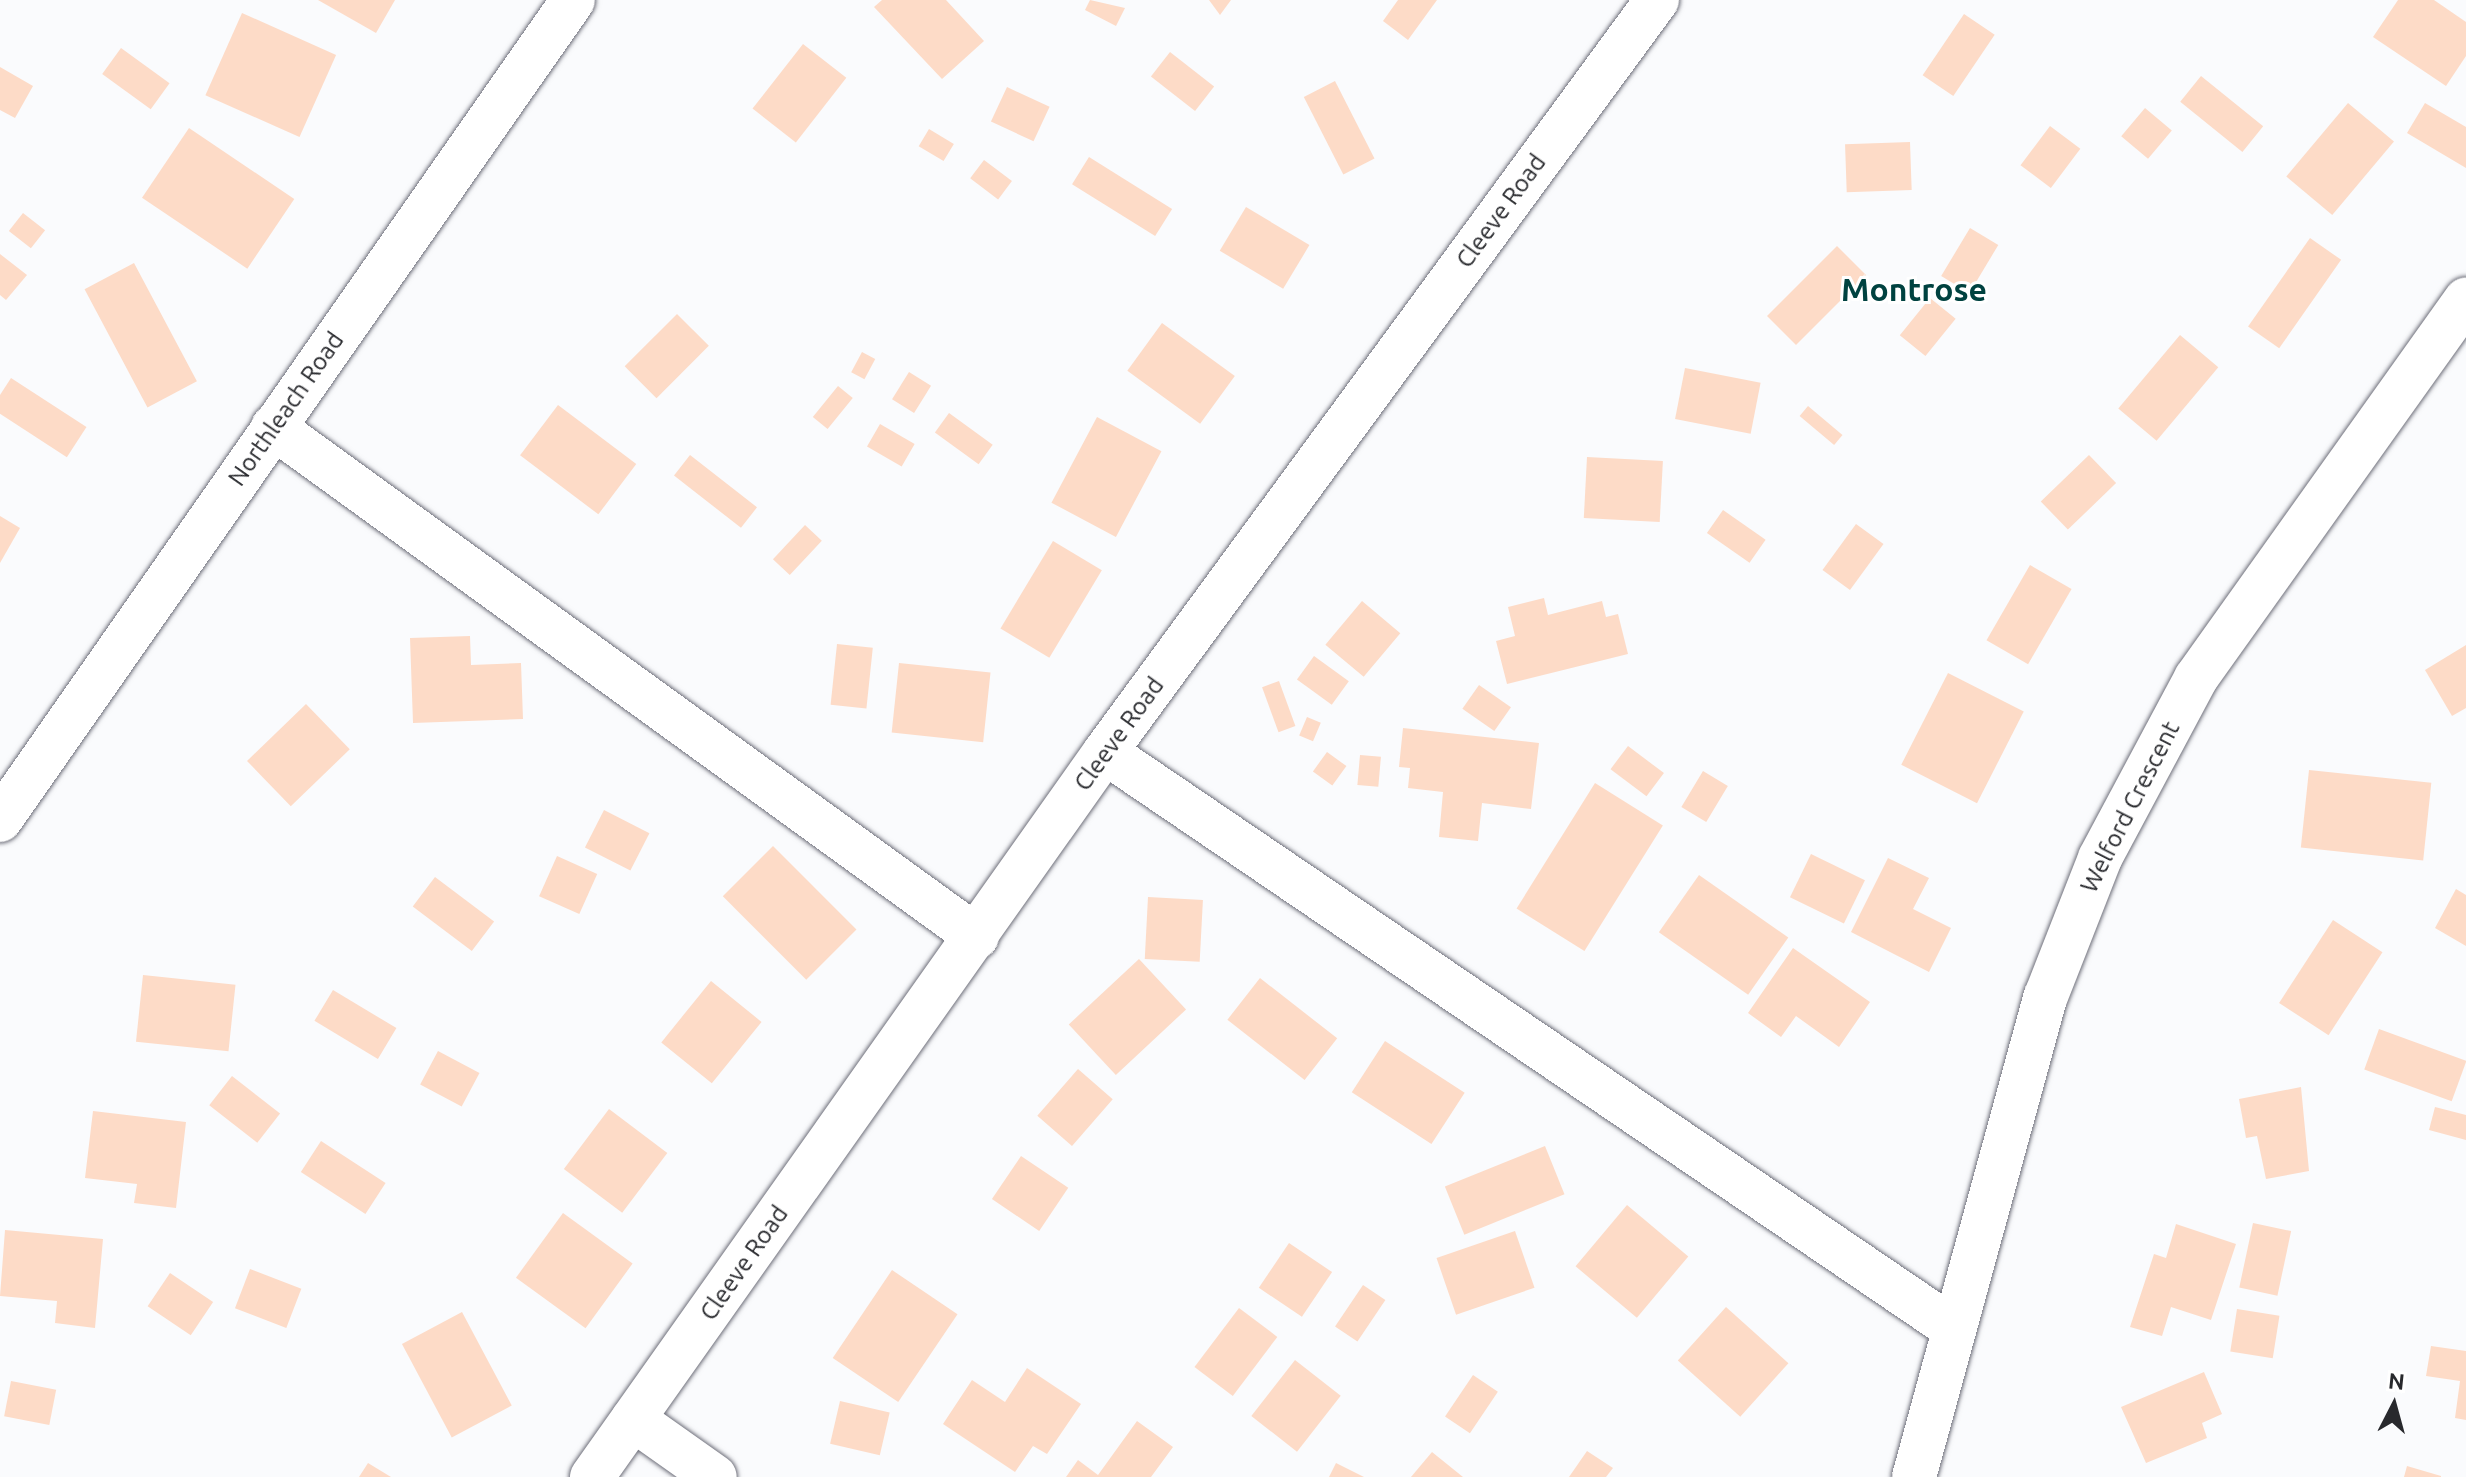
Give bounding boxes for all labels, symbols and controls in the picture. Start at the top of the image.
street label: Cleeve Road [1450,149,1552,273]
district label: Montrose [1841,270,1987,308]
street label: Northleach Road [222,327,350,491]
street label: Cleeve Road [1068,672,1170,796]
street label: Welford Crescent [2074,717,2186,897]
street label: Cleeve Road [694,1200,794,1326]
north arrow [2354,1365,2434,1445]
text: N [2387,1367,2406,1394]

